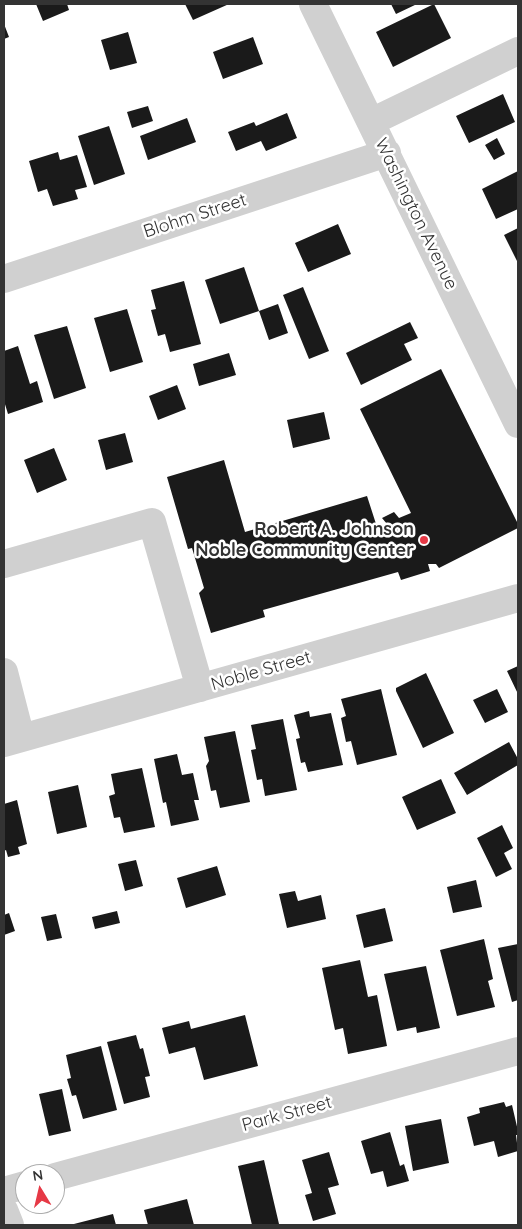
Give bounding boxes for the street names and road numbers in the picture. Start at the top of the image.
street label: Washington Avenue [370,135,462,293]
street label: Blohm Street [141,189,249,243]
street label: Noble Street [208,646,314,696]
street label: Park Street [240,1092,334,1136]

